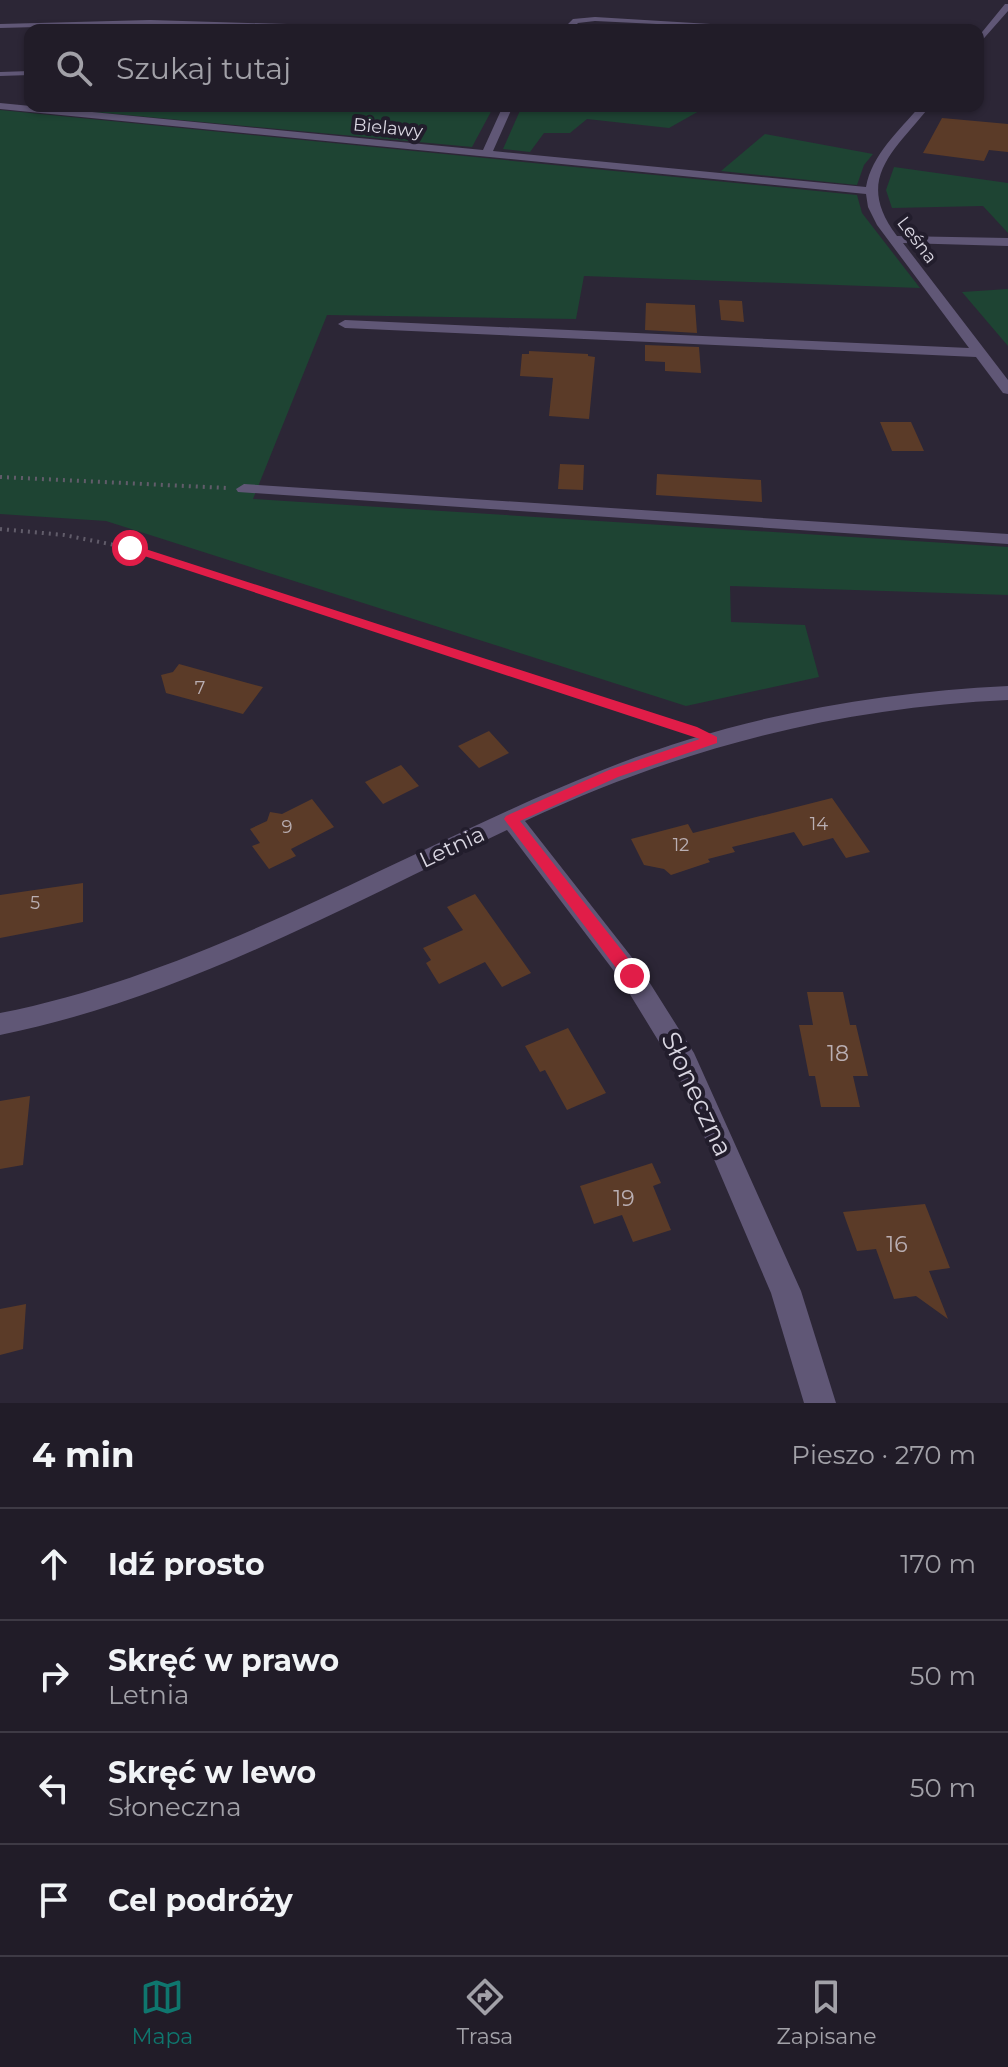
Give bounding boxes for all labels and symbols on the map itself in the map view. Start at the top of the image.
street label: Bielawy [352,113,424,143]
street label: Leśna [892,212,942,268]
route start [112,530,148,566]
house number: 7 [195,677,205,699]
house number: 14 [810,813,828,835]
house number: 9 [282,816,293,838]
street label: Letnia [415,820,489,874]
house number: 12 [673,834,689,856]
house number: 5 [30,892,40,914]
route end [614,958,650,994]
street label: Słoneczna [654,1027,740,1161]
house number: 18 [827,1040,849,1067]
house number: 19 [613,1185,635,1212]
house number: 16 [886,1231,908,1258]

